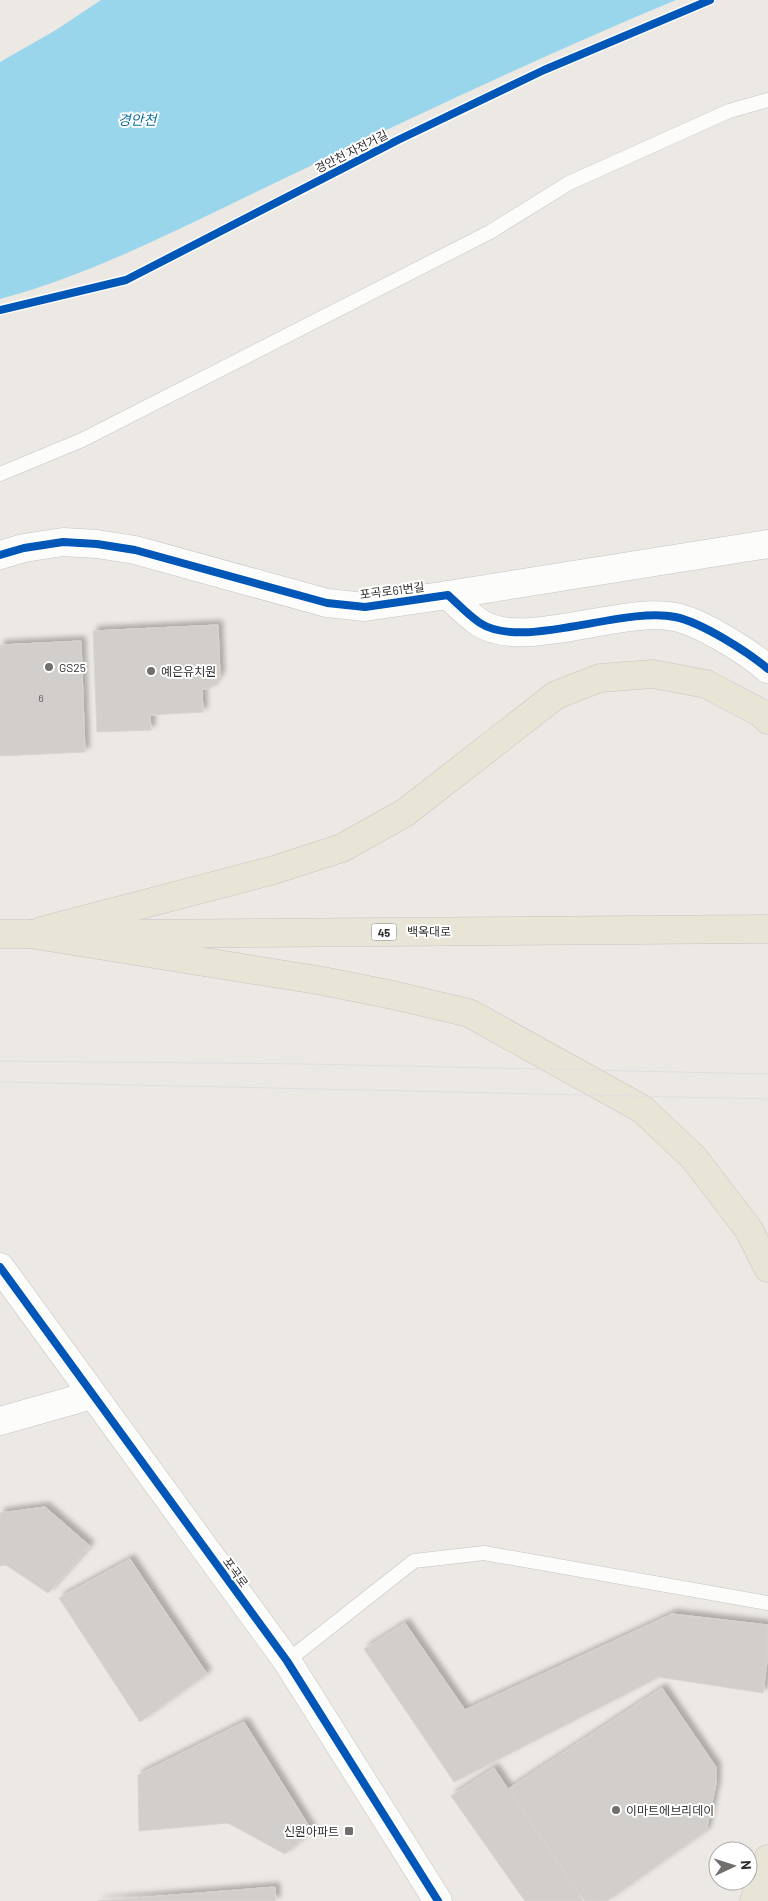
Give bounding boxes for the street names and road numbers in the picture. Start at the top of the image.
street label: 경안천 자전거길 [312,127,390,175]
street label: 포곡로61번길 [359,579,425,601]
road number: 45 [372,924,396,940]
street label: 백옥대로 [407,924,451,938]
street label: 포곡로 [221,1554,251,1590]

